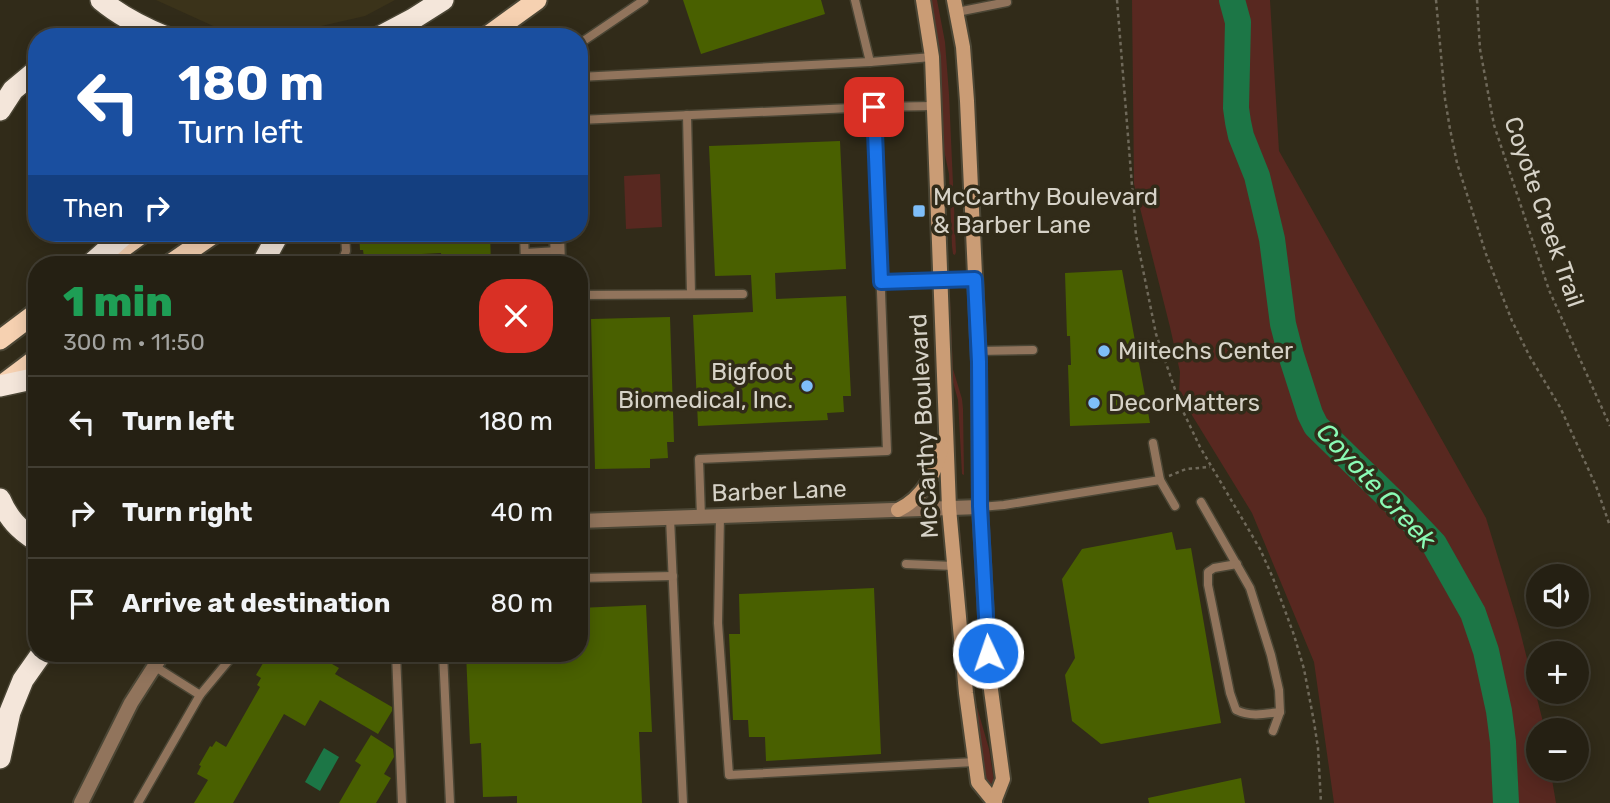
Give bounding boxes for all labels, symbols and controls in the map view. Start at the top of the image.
text: 180 m [178,54,324,112]
icon: left [63,56,154,147]
pin [844,77,904,137]
icon: arrive [855,88,893,126]
text: Turn left [178,113,303,151]
street label: Coyote Creek Trail [1498,113,1590,311]
place label: McCarthy Boulevard & Barber Lane [933,183,1158,239]
icon: right [138,189,176,227]
text: Then [63,193,124,224]
marker: McCarthy Boulevard & Barber Lane [911,203,927,219]
text: 1 min [63,277,173,327]
button: close [479,279,553,353]
street label: McCarthy Boulevard [904,313,944,539]
text: 300 m · 11:50 [63,328,205,356]
place label: Miltechs Center [1118,337,1293,365]
marker: Miltechs Center [1096,343,1112,359]
place label: Bigfoot Biomedical, Inc. [618,358,793,414]
marker: Bigfoot Biomedical, Inc. [799,378,815,394]
place label: DecorMatters [1108,389,1260,417]
marker: DecorMatters [1086,395,1102,411]
icon: left [63,403,101,441]
text: Turn left [122,406,234,437]
text: 180 m [479,406,553,437]
water label: Coyote Creek [1310,417,1443,556]
street label: Barber Lane [711,475,847,507]
icon: right [63,494,101,532]
text: Turn right [122,497,252,528]
text: 40 m [491,497,553,528]
map controls [1526,564,1589,781]
button: sound [1526,564,1589,627]
icon: arrive [63,585,101,623]
text: Arrive at destination [122,588,390,619]
text: 80 m [490,588,553,619]
position arrow [951,616,1025,690]
button: + [1526,641,1589,704]
button: − [1526,718,1589,781]

